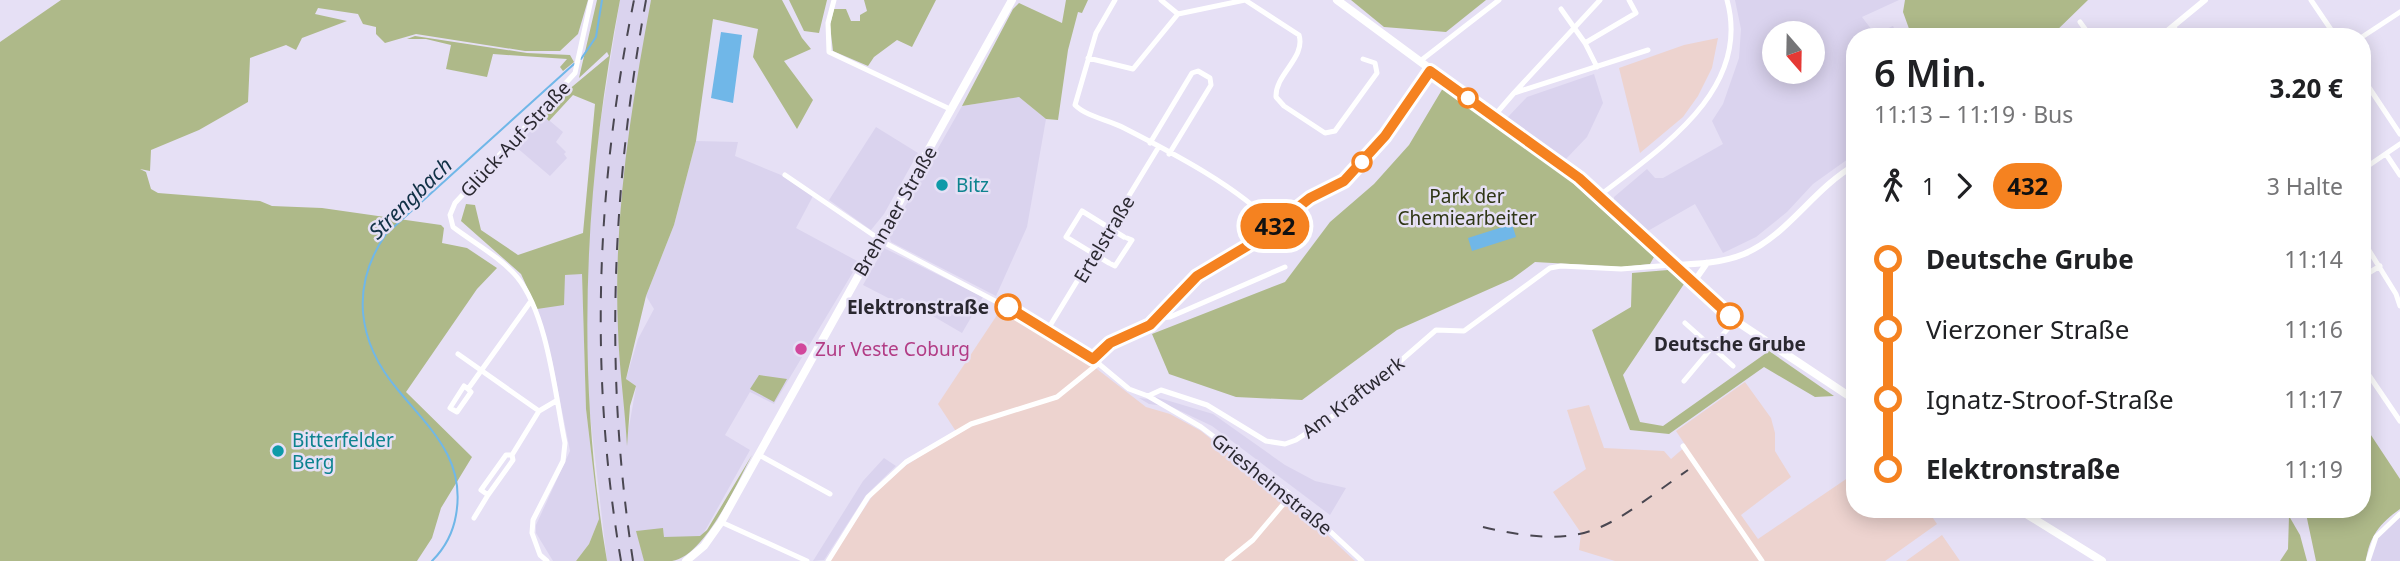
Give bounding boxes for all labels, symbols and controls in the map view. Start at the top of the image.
north arrow [1762,21,1825,84]
map controls [1762,21,1825,84]
text: 6 Min. [1874,46,1986,98]
text: 3.20 € [2269,70,2343,106]
street label: Glück-Auf-Straße [454,75,576,203]
unlabelled marker [1458,88,1478,108]
text: 11:13 – 11:19 · Bus [1874,98,2073,130]
street label: Brehnaer Straße [847,141,943,281]
water label: Strengbach [362,151,458,245]
unlabelled marker [1352,152,1372,172]
icon: walk [1874,167,1912,205]
icon: forward [1945,167,1983,205]
text: 432 [2007,169,2048,202]
text: 1 [1922,170,1935,202]
text: 3 Halte [2267,170,2343,202]
place label: Bitz [956,172,989,198]
marker: Bitz [934,177,950,193]
park label: Park der Chemiearbeiter [1397,183,1537,231]
street label: Ertelstraße [1068,190,1140,288]
line badge: 432 [1235,203,1315,249]
text: 432 [1254,209,1296,242]
text: Deutsche Grube [1926,241,2134,277]
text: 11:14 [2284,243,2343,275]
place label: Elektronstraße [847,294,989,320]
marker: Elektronstraße [995,294,1021,320]
marker: Deutsche Grube [1717,303,1743,329]
text: Vierzoner Straße [1926,311,2129,347]
text: 11:16 [2284,313,2343,345]
place label: Deutsche Grube [1654,331,1806,357]
place label: Zur Veste Coburg [815,336,970,362]
marker: Zur Veste Coburg [793,341,809,357]
street label: Am Kraftwerk [1297,350,1409,444]
text: Ignatz-Stroof-Straße [1926,381,2174,417]
text: 11:17 [2284,383,2343,415]
place label: Bitterfelder Berg [292,427,394,475]
street label: Griesheimstraße [1206,427,1338,541]
marker: Bitterfelder Berg [270,443,286,459]
text: Elektronstraße [1926,451,2120,487]
text: 11:19 [2284,453,2343,485]

